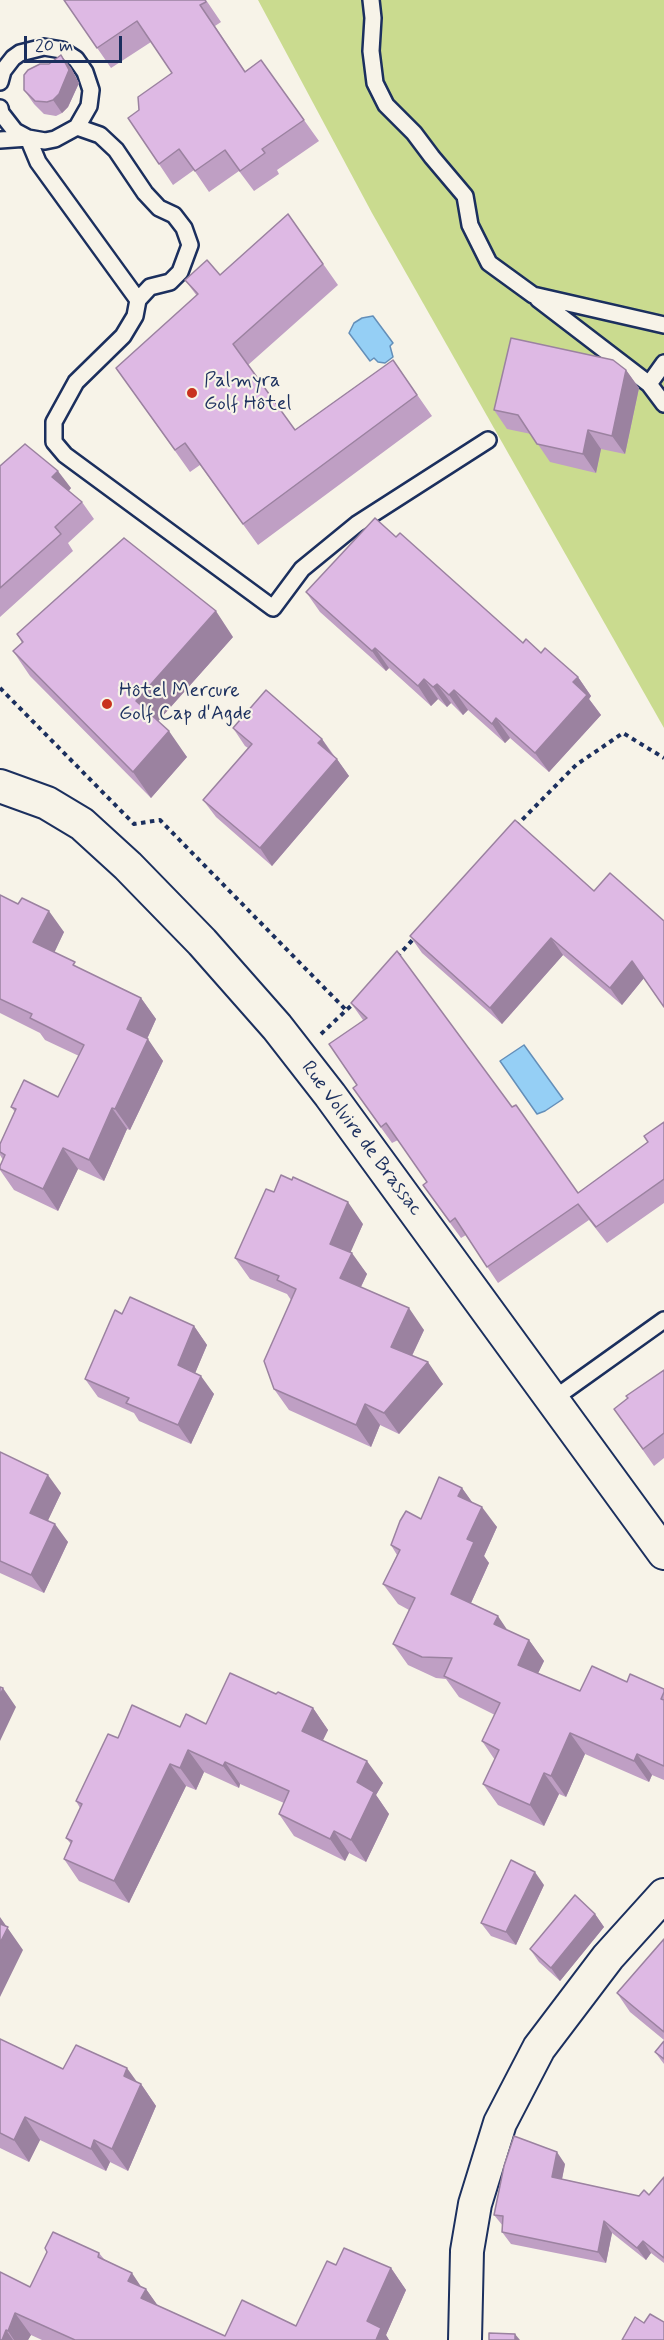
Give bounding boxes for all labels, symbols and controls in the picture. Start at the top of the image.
scale bar [27,24,124,62]
text: 20 m [35,34,73,58]
place label: Palmyra Golf Hôtel [204,370,291,417]
marker: Palmyra Golf Hôtel [185,386,199,400]
place label: Hôtel Mercure Golf Cap d'Agde [119,680,252,727]
marker: Hôtel Mercure Golf Cap d'Agde [100,697,114,711]
street label: Rue Volvire de Brassac [295,1057,427,1221]

